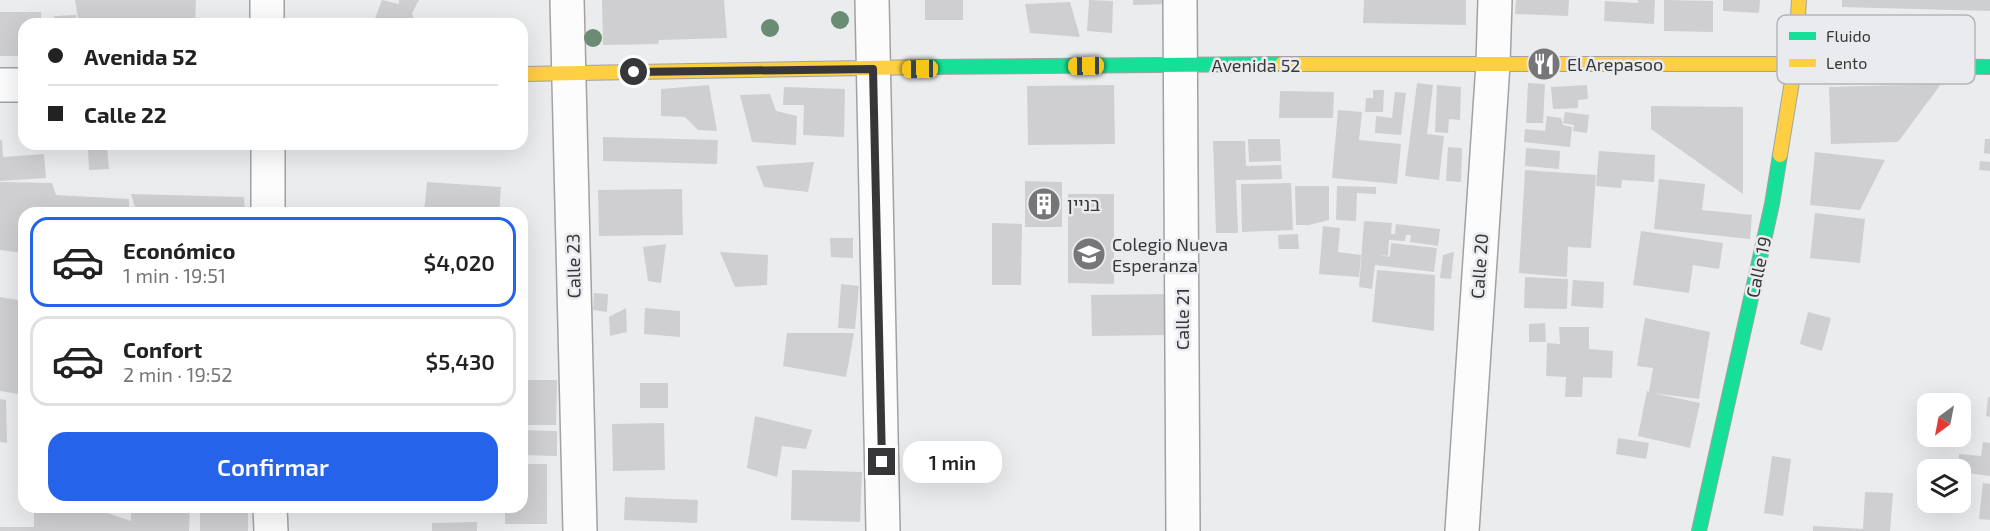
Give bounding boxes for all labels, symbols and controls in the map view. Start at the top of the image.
legend [1777,15,1975,84]
text: Fluido [1826,26,1871,45]
text: Avenida 52 [84,43,197,69]
restaurant icon: El Arepasoo [1526,46,1562,82]
place label: El Arepasoo [1567,53,1663,75]
text: Lento [1826,53,1867,72]
street label: Avenida 52 [1212,54,1300,76]
car [1068,57,1104,75]
route start [620,58,647,85]
car [902,60,938,78]
text: Calle 22 [84,101,167,127]
building icon: בניין [1026,186,1062,222]
place label: בניין [1067,193,1100,215]
street label: Calle 23 [561,233,585,299]
place label: Colegio Nueva Esperanza [1112,233,1228,276]
street label: Calle 20 [1466,233,1492,299]
street label: Calle 19 [1741,234,1775,300]
icon: car [51,235,105,289]
school or university icon: Colegio Nueva Esperanza [1071,236,1107,272]
text: Económico [123,237,235,263]
text: $4,020 [424,249,495,275]
text: 1 min · 19:51 [123,263,226,287]
street label: Calle 21 [1171,288,1193,350]
icon: car [51,334,105,388]
text: Confort [123,336,202,362]
text: $5,430 [426,348,495,374]
text: 2 min · 19:52 [123,362,233,386]
north arrow [1917,393,1971,447]
map controls [1917,393,1971,513]
button: Confirmar [48,432,498,501]
callout: 1 min [903,441,1002,483]
route end [868,448,895,475]
text: 1 min [929,450,976,474]
button: layers [1917,459,1971,513]

